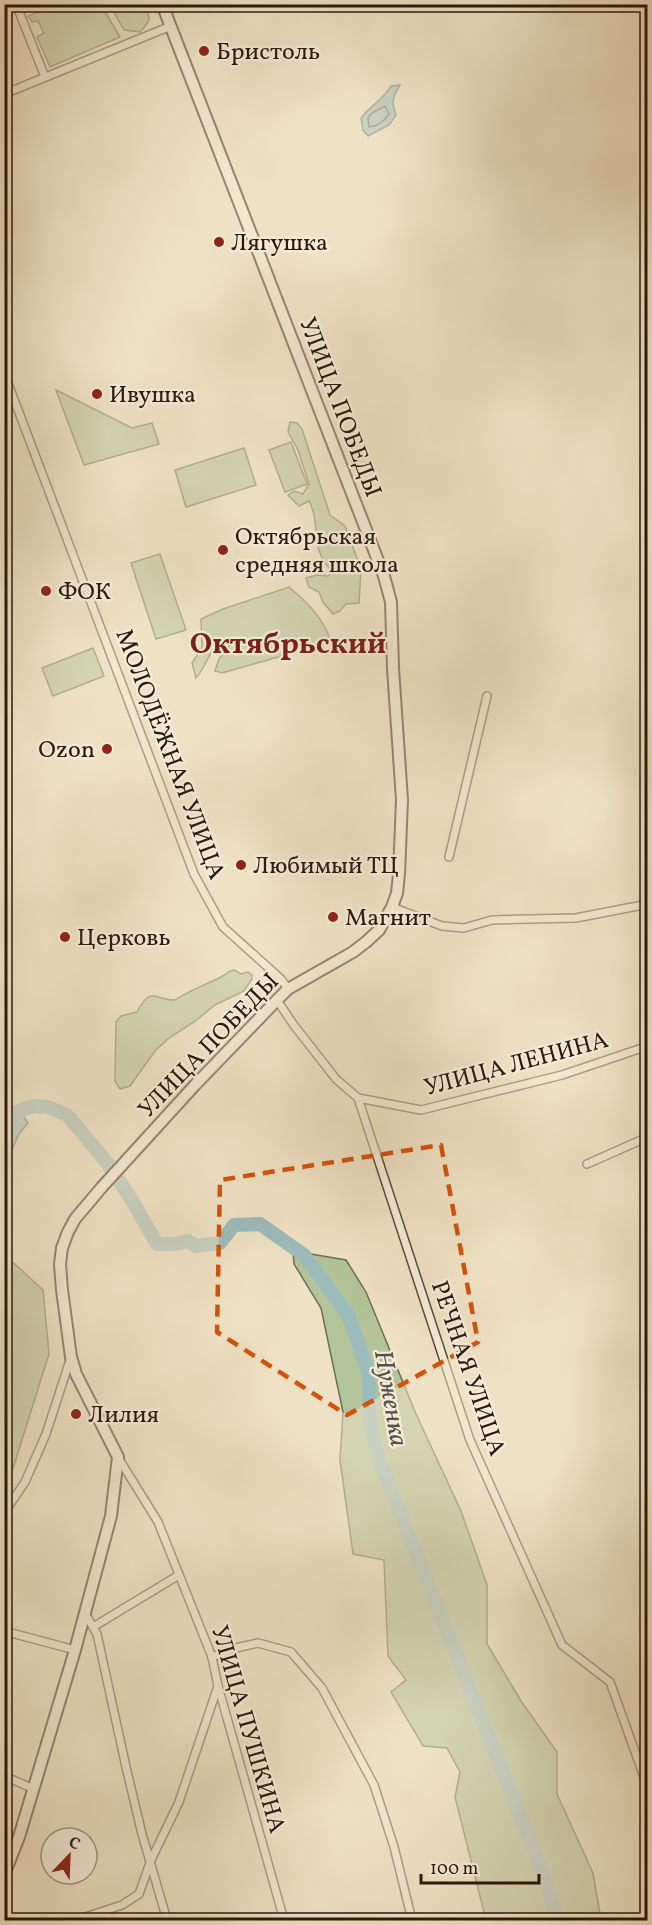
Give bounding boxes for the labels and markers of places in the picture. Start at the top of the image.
place label: Бристоль [216,36,320,70]
marker: Бристоль [197,44,211,58]
place label: Лягушка [231,227,328,261]
marker: Лягушка [212,235,226,249]
place label: Ивушка [109,379,196,413]
marker: Ивушка [90,387,104,401]
place label: Октябрьская средняя школа [235,521,399,583]
marker: Октябрьская средняя школа [216,543,230,557]
place label: ФОК [58,576,111,610]
marker: ФОК [39,584,53,598]
place label: Ozon [38,734,95,768]
marker: Ozon [100,742,114,756]
place label: Любимый ТЦ [253,850,399,884]
marker: Любимый ТЦ [234,858,248,872]
place label: Магнит [345,902,431,936]
marker: Магнит [326,910,340,924]
place label: Церковь [77,922,171,956]
marker: Церковь [58,930,72,944]
place label: Лилия [88,1399,159,1433]
marker: Лилия [69,1407,83,1421]

